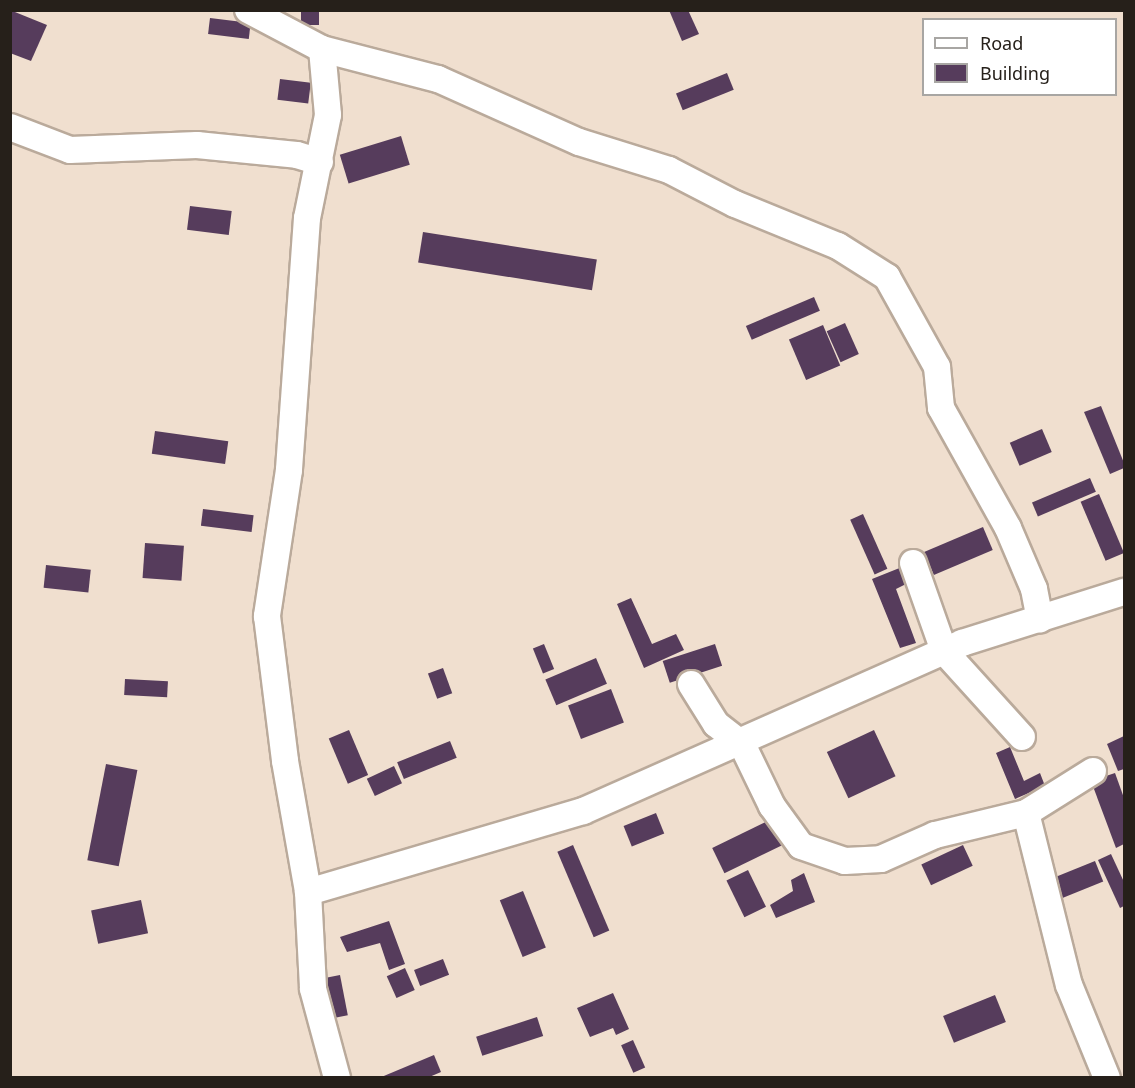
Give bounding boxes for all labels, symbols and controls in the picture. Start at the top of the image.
legend [922,18,1117,96]
text: Road [980,31,1023,55]
text: Building [980,61,1050,85]

